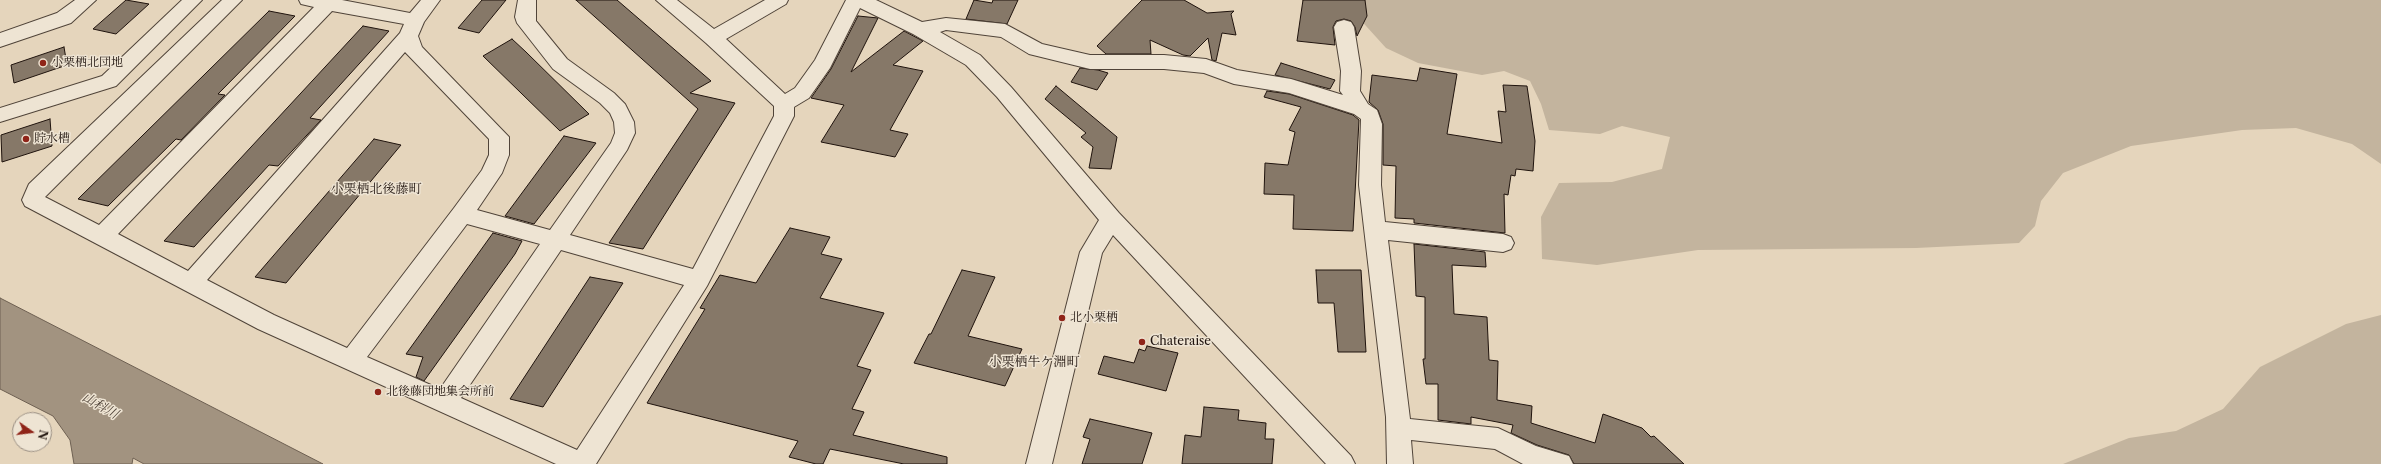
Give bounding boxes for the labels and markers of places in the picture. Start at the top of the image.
place label: 小栗栖北団地 [51,56,123,70]
marker: 小栗栖北団地 [38,58,48,68]
place label: 貯水槽 [34,132,70,146]
marker: 貯水槽 [21,134,31,144]
place label: 北小栗栖 [1070,311,1118,325]
marker: 北小栗栖 [1057,313,1067,323]
place label: Chateraise [1150,335,1211,349]
marker: Chateraise [1137,337,1147,347]
place label: 北後藤団地集会所前 [386,385,494,399]
marker: 北後藤団地集会所前 [373,387,383,397]

